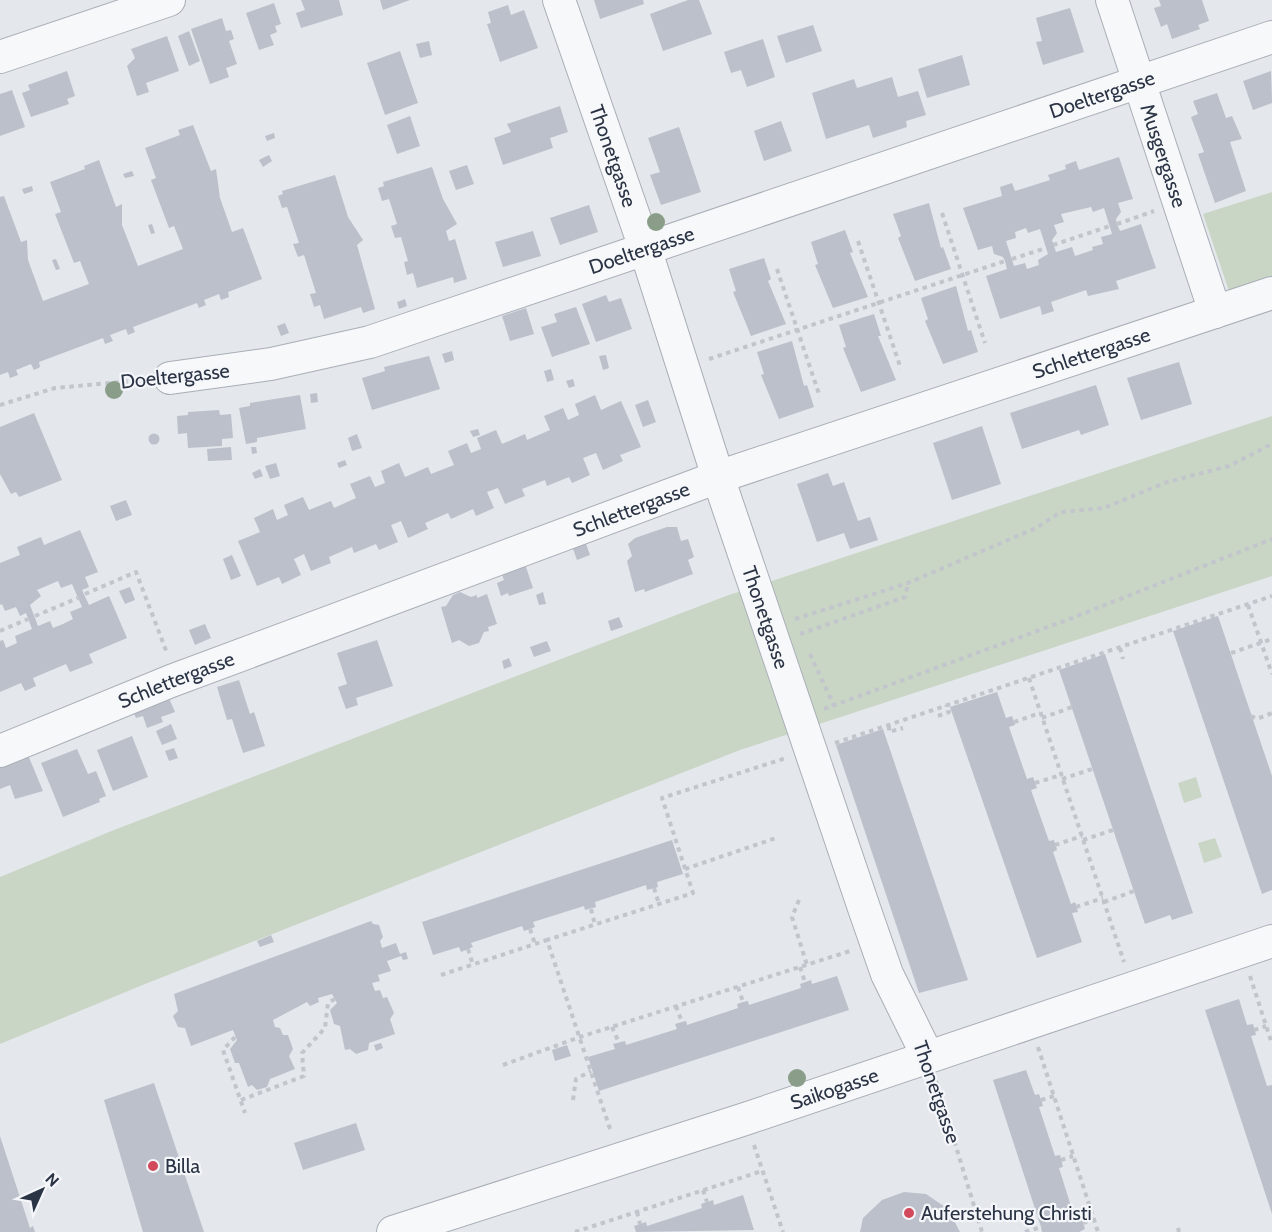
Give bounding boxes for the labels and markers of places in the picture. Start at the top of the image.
place label: Billa [165,1154,200,1178]
marker: Billa [146,1159,160,1173]
place label: Auferstehung Christi [921,1201,1092,1225]
marker: Auferstehung Christi [902,1206,916,1220]

